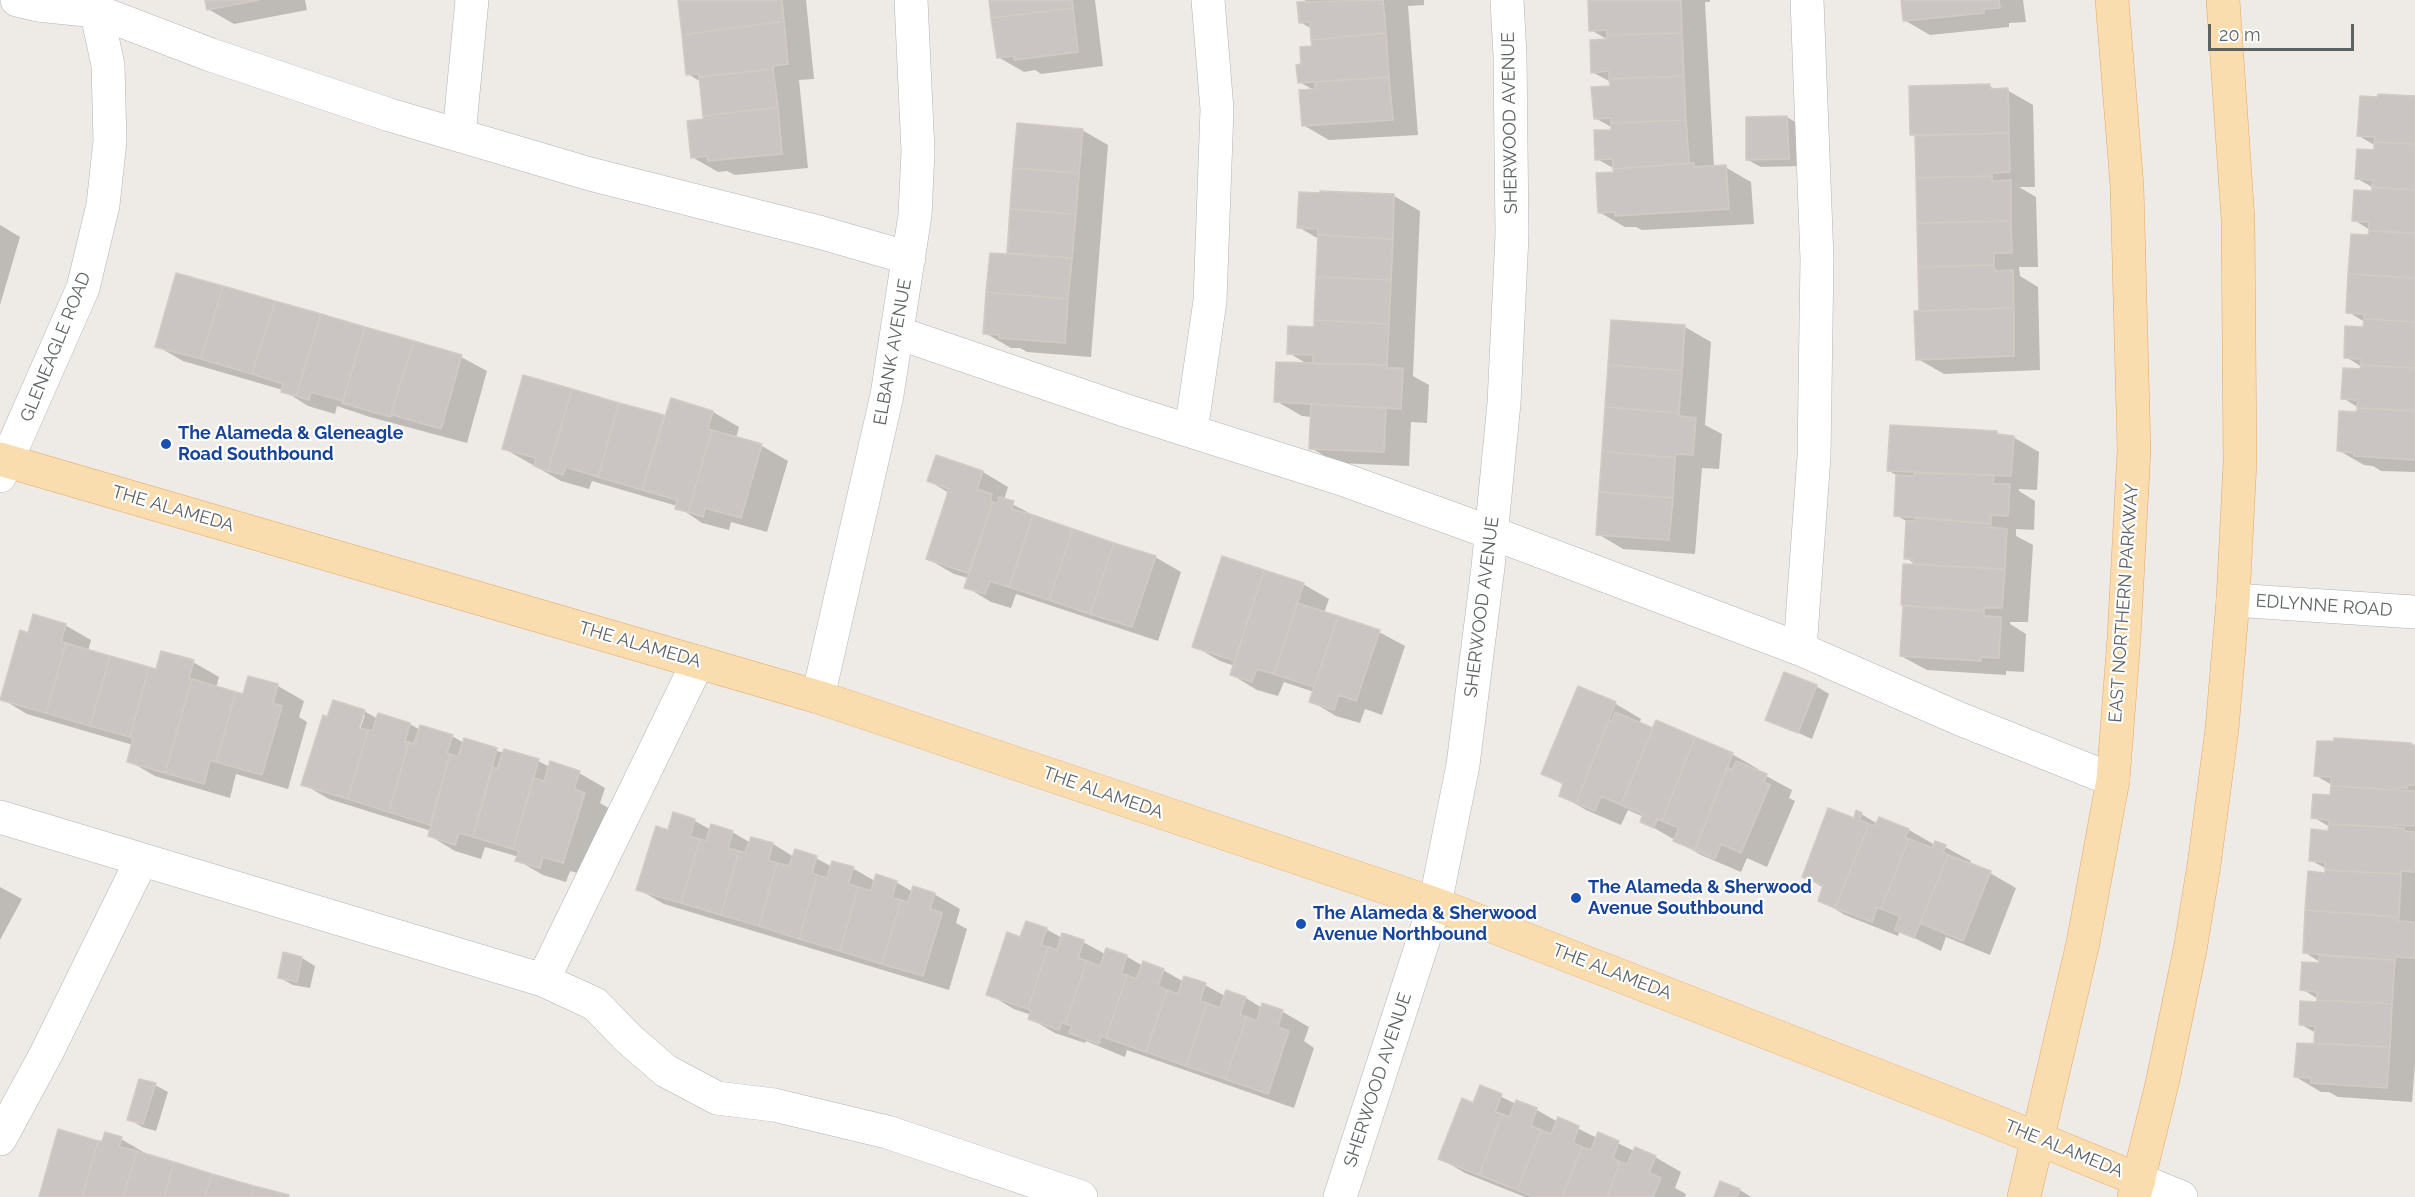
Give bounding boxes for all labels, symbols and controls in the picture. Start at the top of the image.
scale bar [2211,12,2356,50]
text: 20 m [2219,24,2261,45]
street label: SHERWOOD AVENUE [1498,32,1522,214]
street label: GLENEAGLE ROAD [16,269,96,425]
street label: ELBANK AVENUE [870,277,916,427]
place label: The Alameda & Gleneagle Road Southbound [178,423,404,466]
marker: The Alameda & Gleneagle Road Southbound [159,437,173,451]
street label: THE ALAMEDA [109,481,237,537]
street label: EAST NORTHERN PARKWAY [2105,483,2143,723]
street label: SHERWOOD AVENUE [1460,515,1504,699]
street label: EDLYNNE ROAD [2255,590,2393,622]
street label: THE ALAMEDA [576,617,704,673]
street label: THE ALAMEDA [1040,762,1166,824]
place label: The Alameda & Sherwood Avenue Southbound [1588,877,1812,920]
marker: The Alameda & Sherwood Avenue Southbound [1569,891,1583,905]
place label: The Alameda & Sherwood Avenue Northbound [1313,903,1537,946]
marker: The Alameda & Sherwood Avenue Northbound [1294,917,1308,931]
street label: THE ALAMEDA [1549,939,1675,1005]
street label: SHERWOOD AVENUE [1340,990,1416,1170]
street label: THE ALAMEDA [2002,1115,2126,1183]

